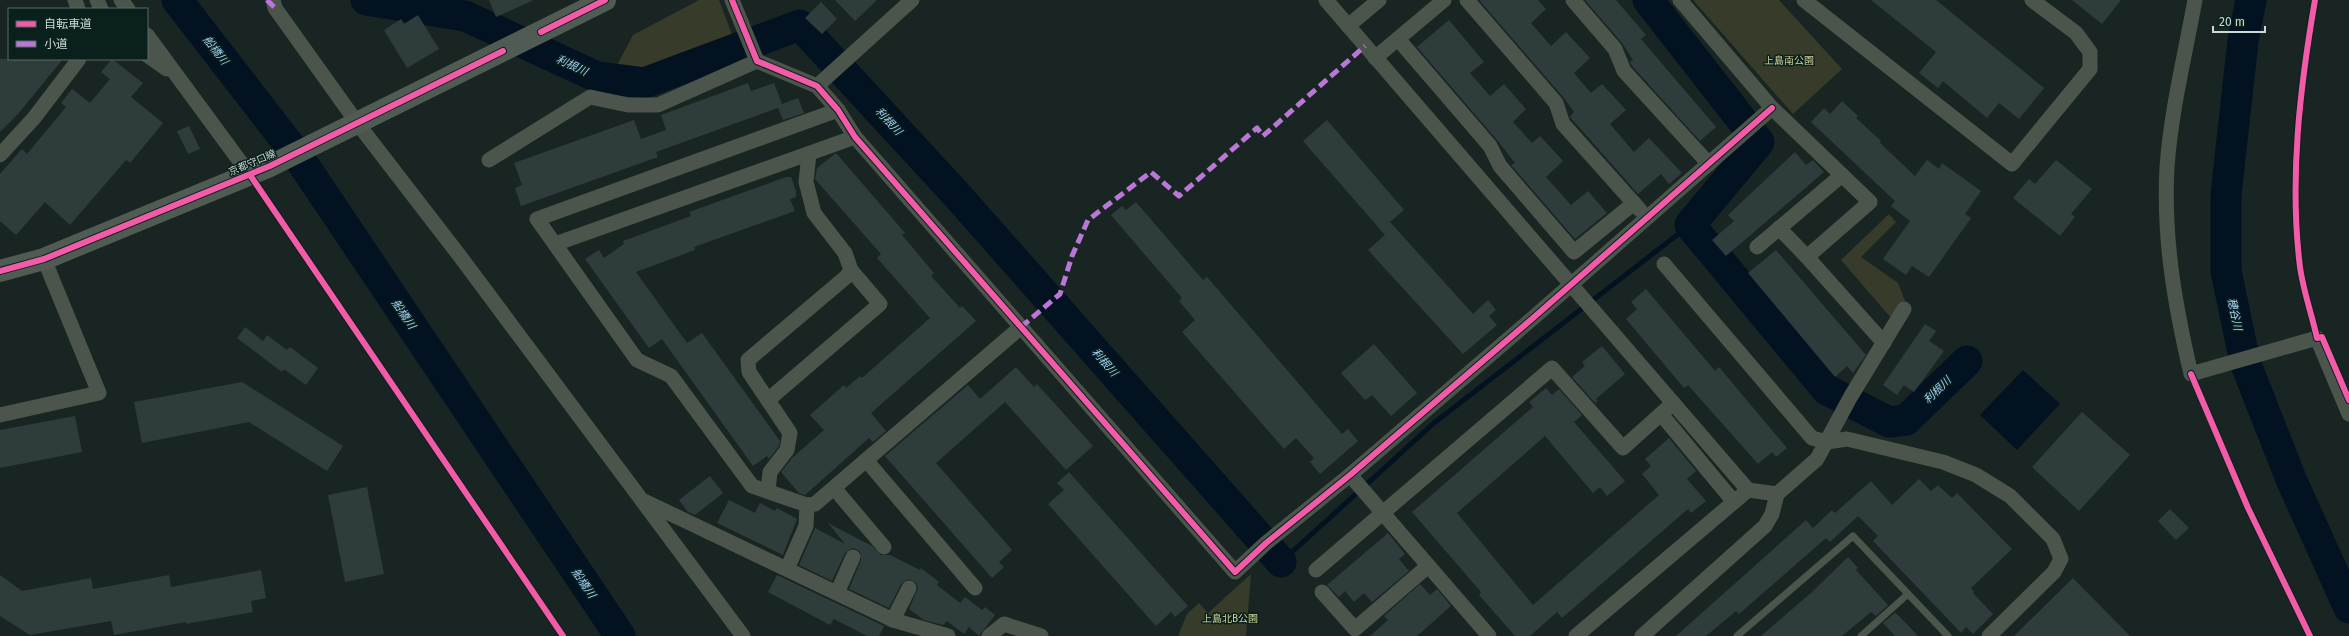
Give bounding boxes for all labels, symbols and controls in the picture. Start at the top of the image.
legend [8,8,148,60]
scale bar [2213,8,2265,34]
text: 20 m [2219,15,2245,29]
text: 自転車道 [44,17,92,31]
water label: 船橋川 [200,33,232,68]
text: 小道 [44,37,68,51]
water label: 利根川 [554,53,590,79]
park label: 上島南公園 [1764,55,1814,67]
water label: 利根川 [873,105,905,139]
street label: 京都守口線 [227,148,278,178]
water label: 船橋川 [389,297,419,332]
water label: 穂谷川 [2225,297,2245,333]
water label: 利根川 [1089,346,1121,380]
water label: 利根川 [1921,374,1954,406]
water label: 船橋川 [569,566,599,601]
park label: 上島北B公園 [1202,613,1258,625]

